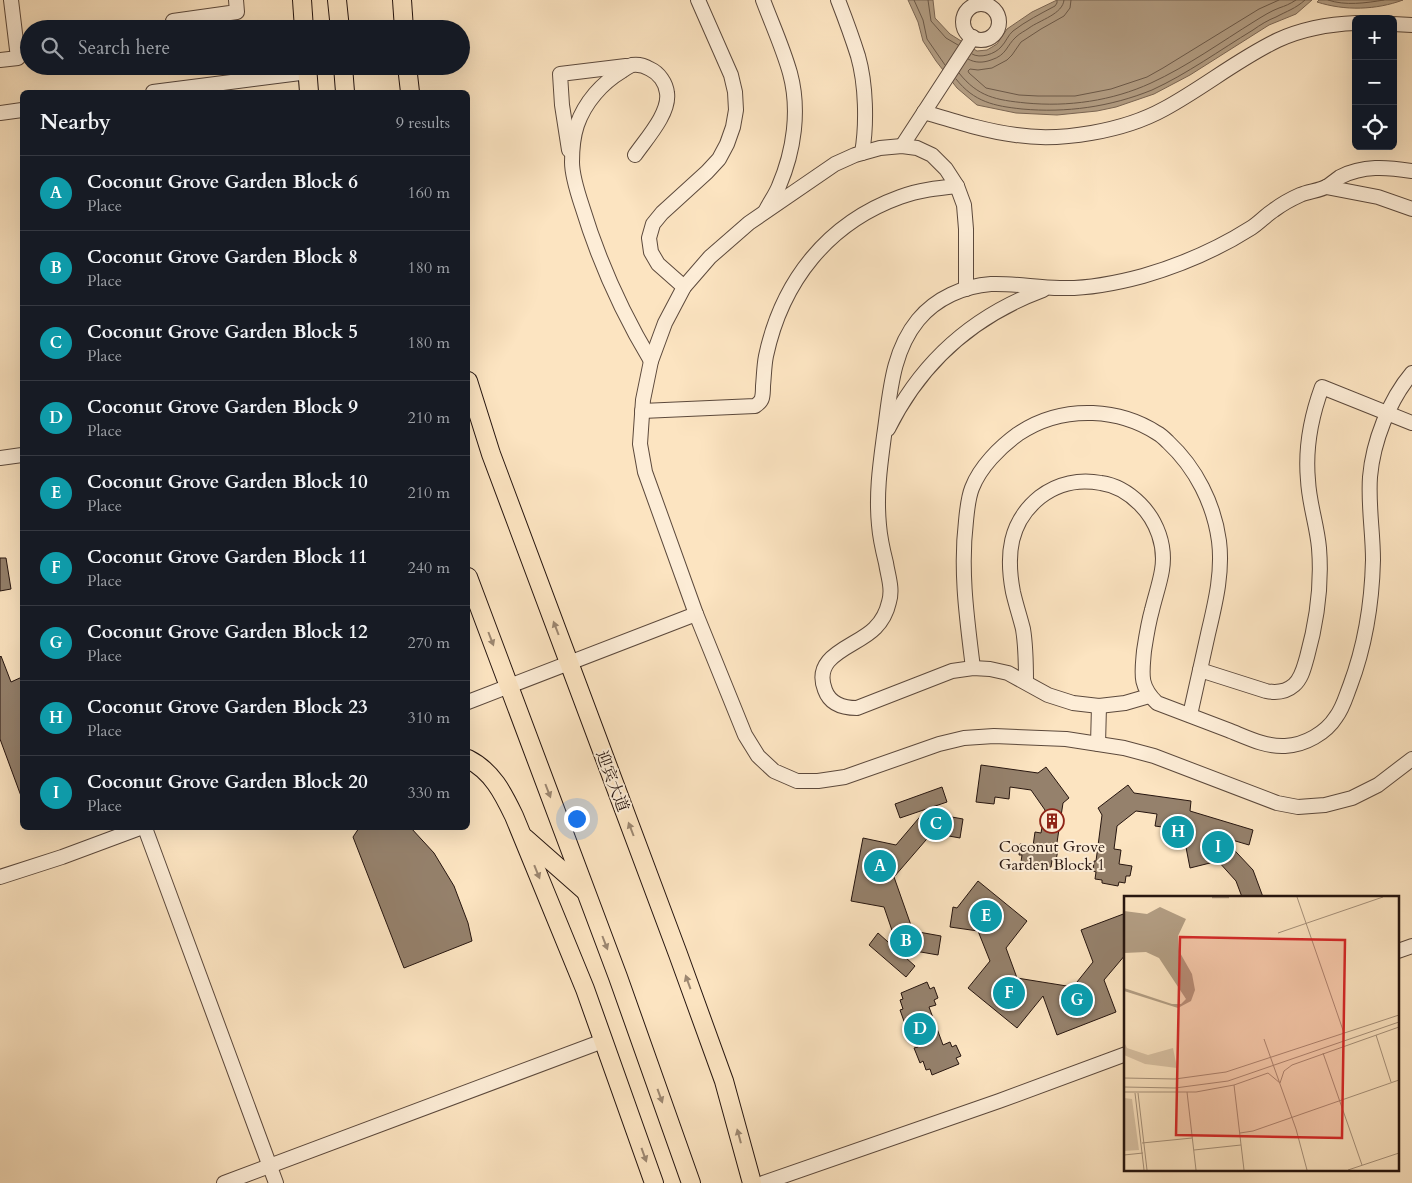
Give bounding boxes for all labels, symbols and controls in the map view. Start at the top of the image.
map controls [1352,15,1397,150]
button: + [1352,15,1397,60]
search box [20,20,470,75]
icon: search [38,34,66,62]
text: Search here [78,35,170,61]
button: − [1352,60,1397,105]
button: locate [1352,105,1397,150]
text: Nearby [40,108,111,137]
text: 9 results [396,112,450,134]
text: Coconut Grove Garden Block 6 [87,169,358,195]
text: A [50,182,62,204]
text: 160 m [408,182,450,204]
text: Place [87,195,122,217]
text: Coconut Grove Garden Block 8 [87,244,358,270]
text: B [50,257,62,279]
text: 180 m [408,257,450,279]
text: Place [87,270,122,292]
text: Coconut Grove Garden Block 5 [87,319,358,345]
text: C [50,332,62,354]
text: 180 m [408,332,450,354]
text: Place [87,345,122,367]
text: Coconut Grove Garden Block 9 [87,394,358,420]
text: D [49,407,63,429]
text: 210 m [408,407,450,429]
text: Place [87,420,122,442]
text: Coconut Grove Garden Block 10 [87,469,368,495]
text: E [51,482,61,504]
text: 210 m [408,482,450,504]
text: Place [87,495,122,517]
text: Coconut Grove Garden Block 11 [87,544,368,570]
text: F [51,557,61,579]
text: 240 m [408,557,450,579]
text: Place [87,570,122,592]
text: Coconut Grove Garden Block 12 [87,619,368,645]
one-way arrow [552,620,560,635]
text: G [49,632,63,654]
text: 270 m [408,632,450,654]
one-way arrow [487,632,495,647]
text: Place [87,645,122,667]
text: Coconut Grove Garden Block 23 [87,694,368,720]
text: H [49,707,63,729]
text: 310 m [408,707,450,729]
text: Place [87,720,122,742]
street label: 迎宾大道 [590,748,634,815]
text: Coconut Grove Garden Block 20 [87,769,368,795]
text: I [53,782,59,804]
text: 330 m [408,782,450,804]
one-way arrow [544,784,552,799]
text: Place [87,795,122,817]
pin: C [920,805,952,843]
your location [564,806,590,832]
building icon: Coconut Grove Garden Block 1 [1039,808,1065,834]
pin: H [1162,813,1194,851]
one-way arrow [627,822,634,837]
pin: I [1202,828,1234,866]
place label: Coconut Grove Garden Block 1 [999,836,1105,876]
pin: A [864,847,896,885]
one-way arrow [534,865,542,879]
inset map [1124,896,1400,1170]
pin: E [970,897,1002,935]
pin: B [890,922,922,960]
one-way arrow [601,936,609,951]
one-way arrow [684,974,691,989]
pin: F [993,974,1025,1012]
pin: G [1061,981,1093,1019]
pin: D [904,1010,936,1048]
one-way arrow [656,1089,664,1104]
one-way arrow [735,1128,743,1143]
one-way arrow [640,1148,648,1163]

